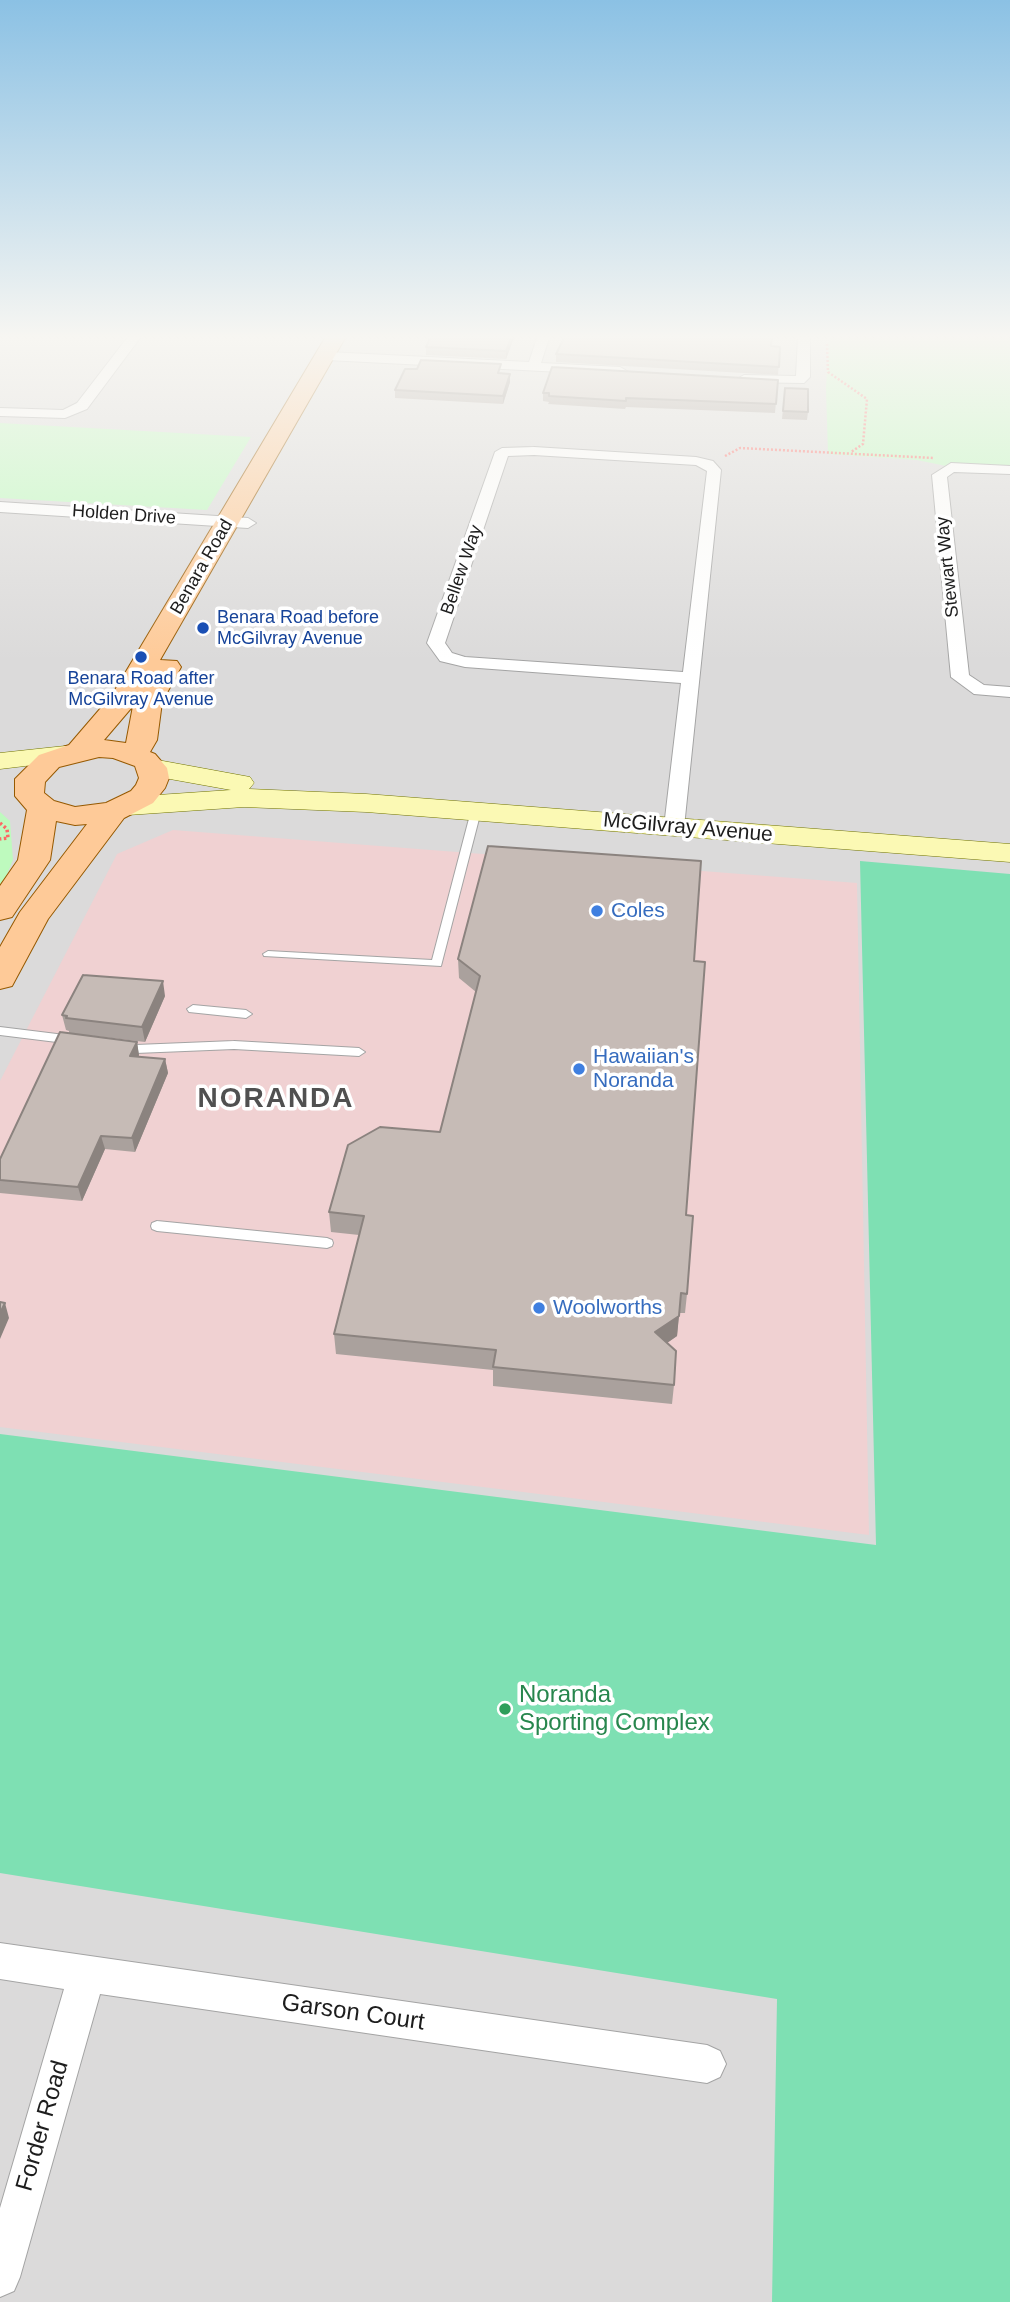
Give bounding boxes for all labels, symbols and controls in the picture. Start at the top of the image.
street label: Holden Drive [71,501,177,529]
street label: Stewart Way [932,515,964,619]
street label: Benara Road [166,516,238,618]
street label: Bellew Way [437,522,487,618]
place label: Benara Road before McGilvray Avenue [217,607,379,650]
marker: Benara Road before McGilvray Avenue [195,620,211,636]
marker: Benara Road after McGilvray Avenue [133,649,149,665]
place label: Benara Road after McGilvray Avenue [67,668,215,710]
street label: McGilvray Avenue [602,808,774,848]
place label: Coles [611,898,665,924]
marker: Coles [589,903,605,919]
place label: Hawaiian's Noranda [593,1044,694,1094]
marker: Hawaiian's Noranda [571,1061,587,1077]
district label: NORANDA [198,1082,354,1116]
place label: Woolworths [553,1295,662,1321]
marker: Woolworths [531,1300,547,1316]
place label: Noranda Sporting Complex [519,1681,710,1737]
marker: Noranda Sporting Complex [497,1701,513,1717]
street label: Garson Court [280,1989,426,2037]
street label: Forder Road [11,2057,75,2195]

